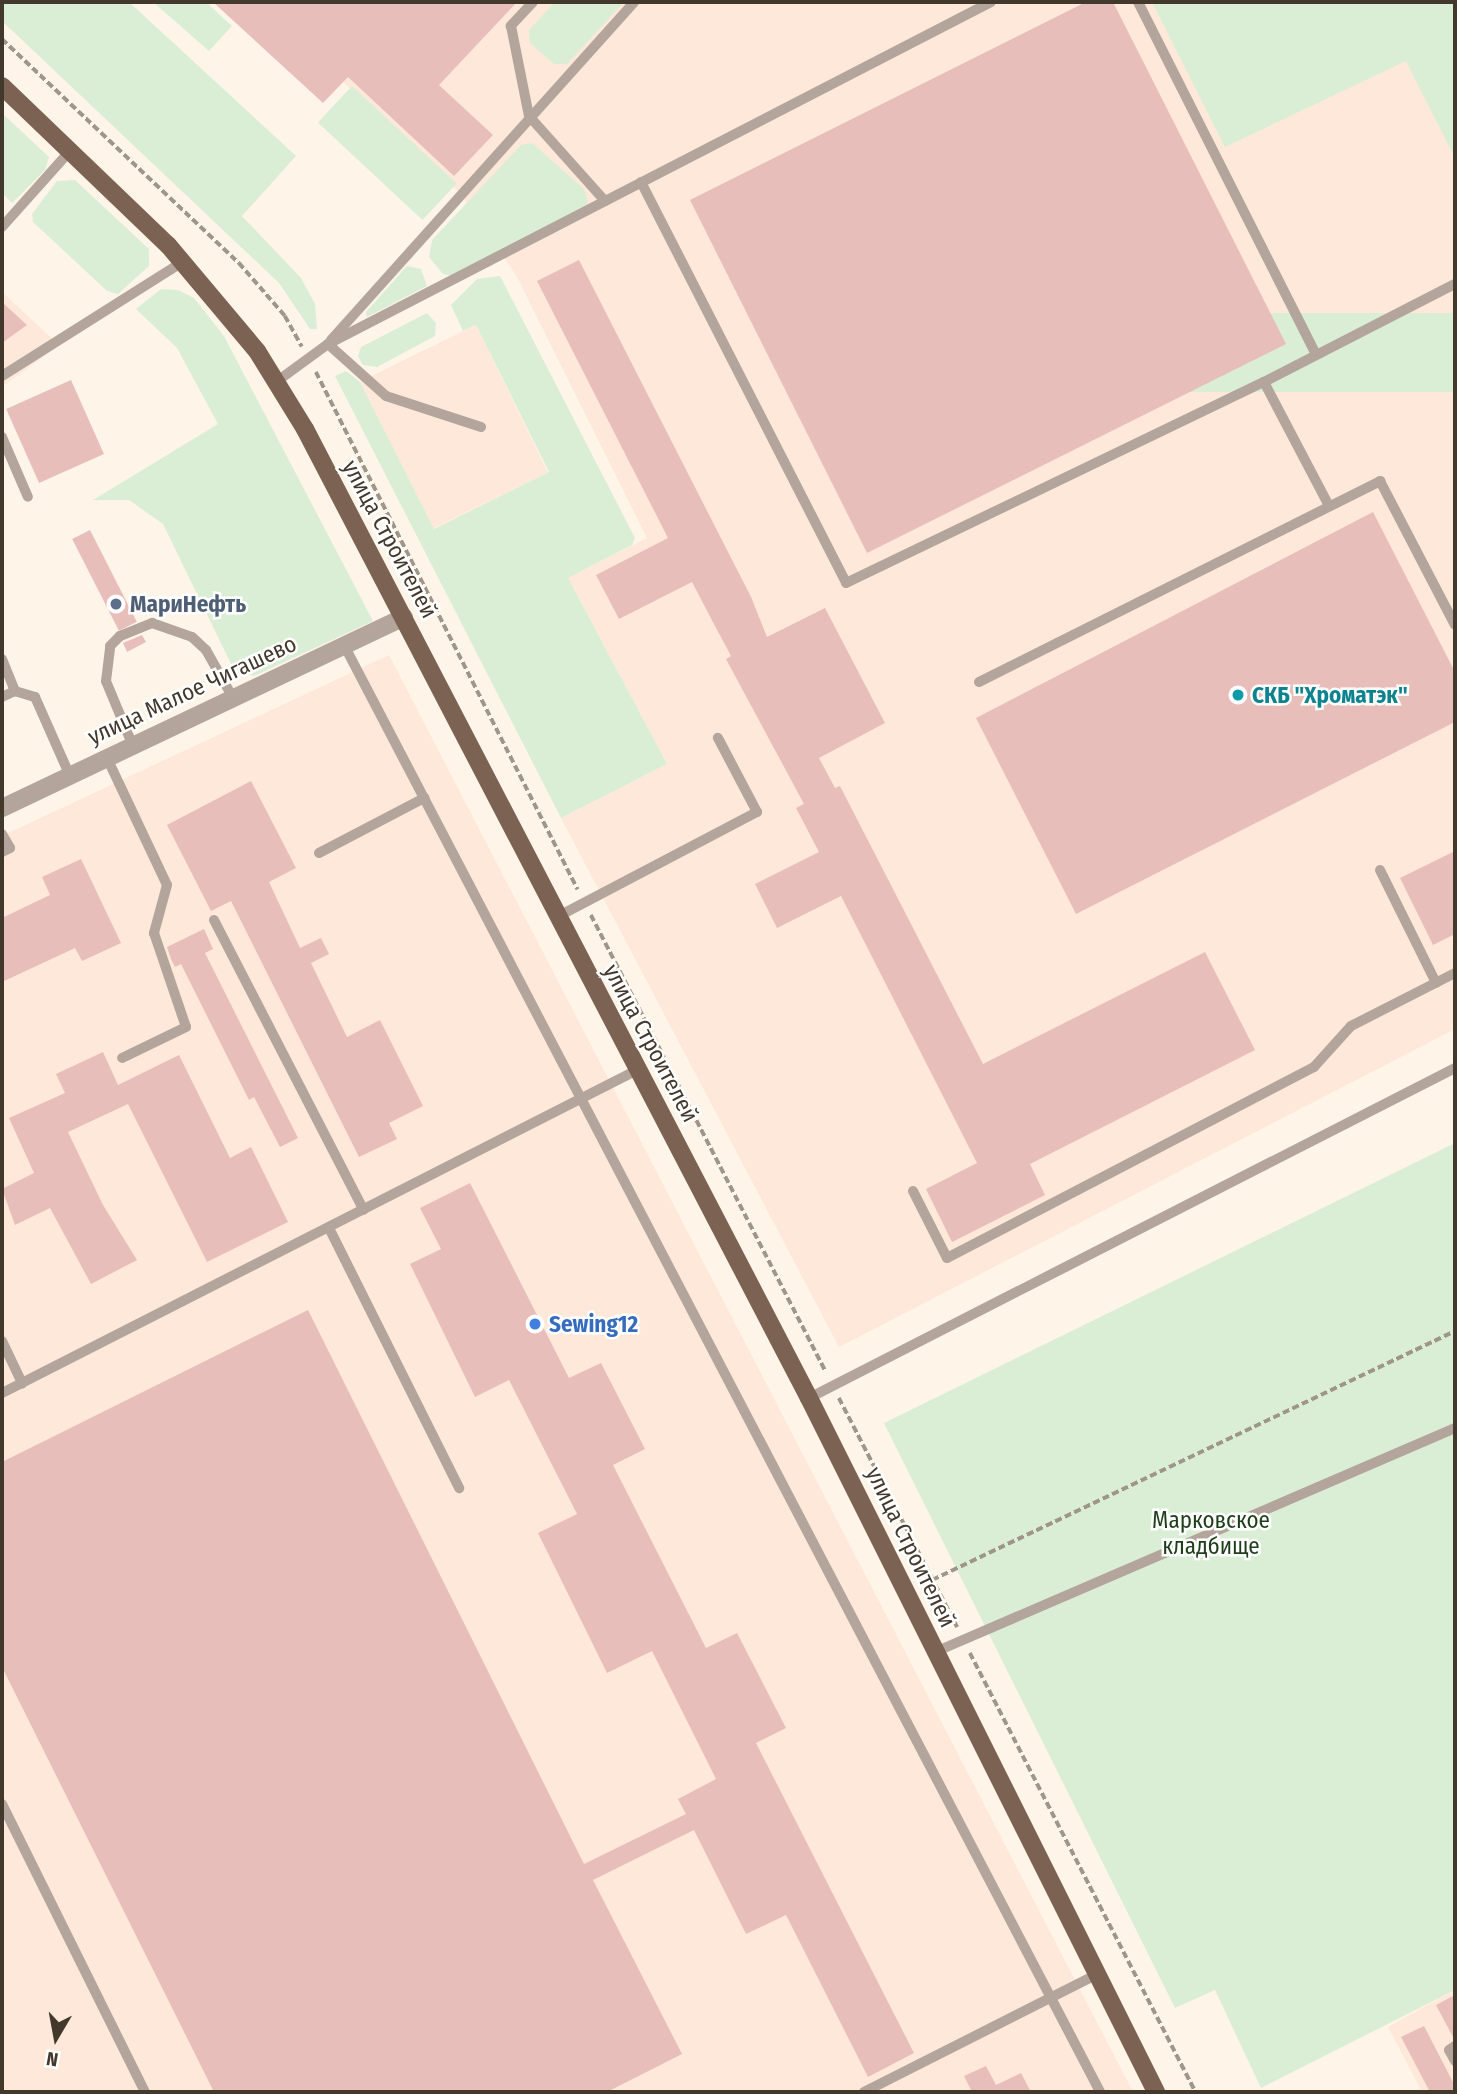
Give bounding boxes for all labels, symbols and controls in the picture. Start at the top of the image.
street label: улица Строителей [337,455,443,623]
place label: МариНефть [130,590,246,618]
marker: МариНефть [108,596,124,612]
street label: улица Малое Чигашево [83,630,301,750]
place label: СКБ "Хроматэк" [1252,681,1408,709]
marker: СКБ "Хроматэк" [1230,687,1246,703]
street label: улица Строителей [598,959,704,1127]
place label: Sewing12 [549,1310,638,1338]
marker: Sewing12 [527,1316,543,1332]
street label: улица Строителей [860,1462,962,1632]
park label: Марковское кладбище [1152,1506,1270,1560]
north arrow [21,2003,91,2073]
text: N [45,2047,60,2071]

